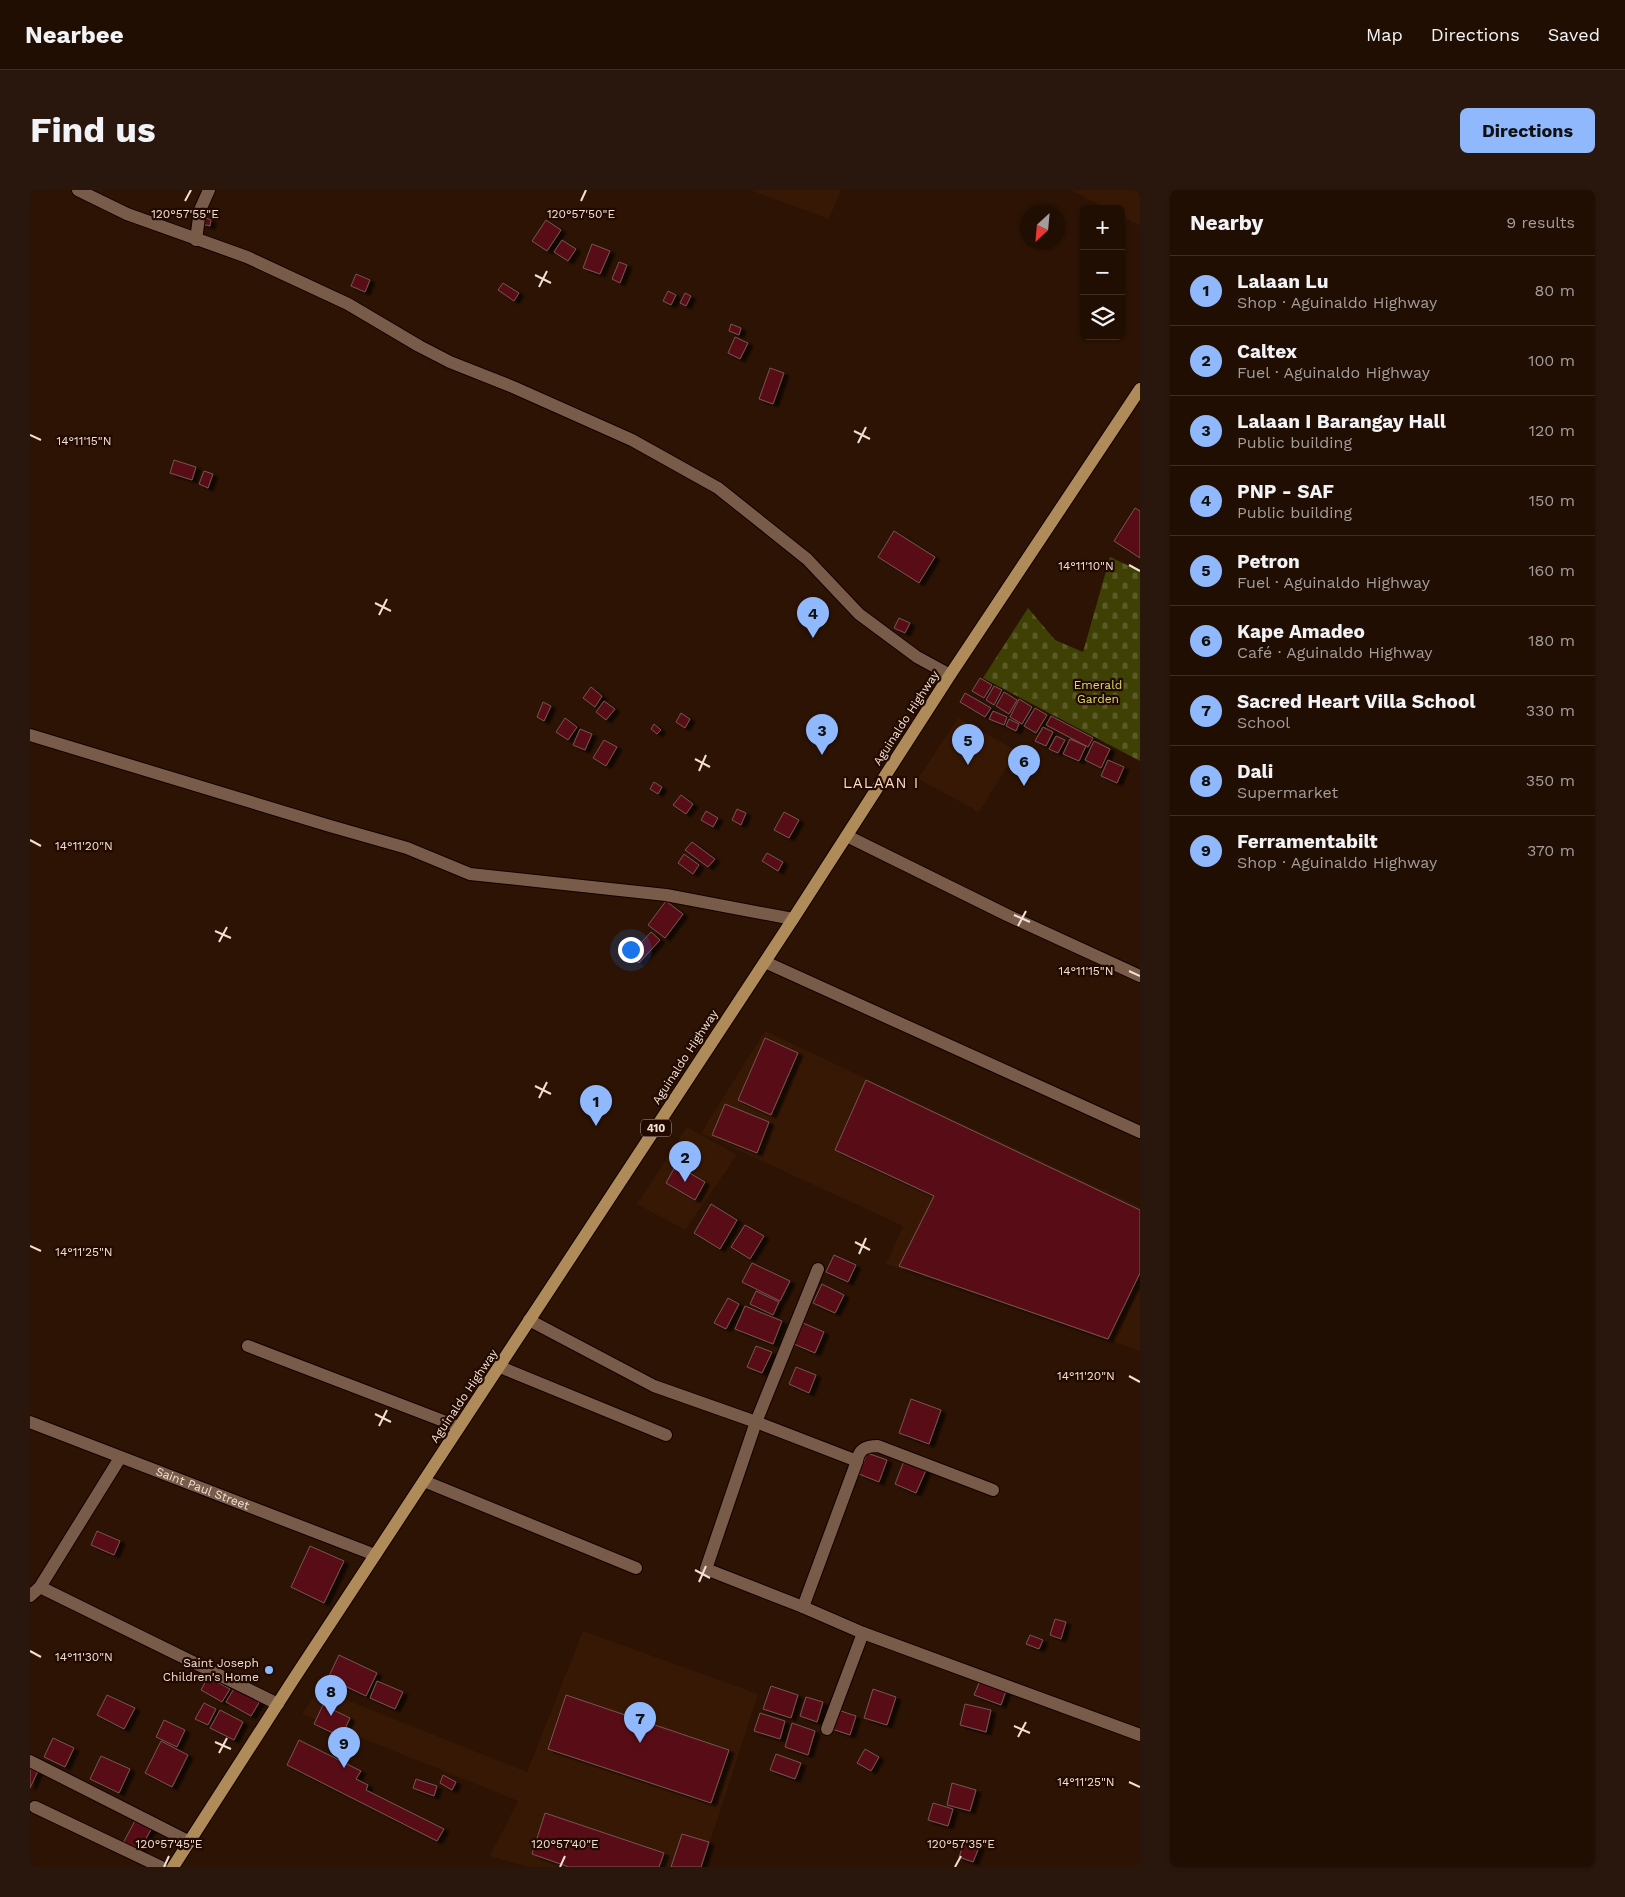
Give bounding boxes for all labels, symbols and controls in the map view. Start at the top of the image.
text: Nearbee [25,21,124,49]
text: Map [1366,24,1403,45]
text: Directions [1431,24,1520,45]
text: Saved [1548,24,1600,45]
button: Directions [1460,108,1595,153]
text: Find us [30,109,156,151]
north arrow [1020,205,1065,250]
map controls [1080,205,1125,340]
button: + [1080,205,1125,250]
text: 120°57'55"E [151,207,219,221]
text: 120°57'50"E [547,207,615,221]
text: Nearby [1190,210,1263,235]
text: 9 results [1506,213,1575,232]
button: − [1080,250,1125,295]
text: Lalaan Lu [1237,270,1328,293]
text: 1 [1203,281,1209,300]
text: 80 m [1534,281,1575,300]
text: Shop · Aguinaldo Highway [1237,293,1437,312]
button: layers [1080,295,1125,340]
text: Caltex [1237,340,1297,363]
text: 2 [1201,351,1211,370]
text: 100 m [1528,351,1575,370]
text: Fuel · Aguinaldo Highway [1237,363,1430,382]
text: Lalaan I Barangay Hall [1237,410,1446,433]
text: 3 [1201,421,1211,440]
text: 120 m [1529,421,1575,440]
text: Public building [1237,433,1352,452]
text: 14°11'15"N [56,434,112,448]
text: PNP - SAF [1237,480,1334,503]
text: 4 [1201,491,1211,510]
text: 150 m [1529,491,1575,510]
text: Public building [1237,503,1352,522]
text: Petron [1237,550,1300,573]
text: 14°11'10"N [1058,559,1114,573]
text: 5 [1201,561,1211,580]
text: 160 m [1528,561,1575,580]
text: Fuel · Aguinaldo Highway [1237,573,1430,592]
pin: 4 [797,597,829,638]
text: Kape Amadeo [1237,620,1365,643]
text: 6 [1201,631,1211,650]
text: 180 m [1528,631,1575,650]
text: Café · Aguinaldo Highway [1237,643,1433,662]
street label: Aguinaldo Highway [870,667,942,768]
park label: Emerald Garden [1074,678,1122,706]
text: Sacred Heart Villa School [1237,690,1476,713]
text: 7 [1201,701,1211,720]
text: 330 m [1526,701,1575,720]
text: School [1237,713,1290,732]
pin: 3 [806,714,838,755]
pin: 5 [952,724,984,765]
pin: 6 [1008,745,1040,786]
text: Dali [1237,760,1273,783]
text: 8 [1201,771,1211,790]
text: 350 m [1526,771,1575,790]
district label: LALAAN I [843,774,919,792]
text: Supermarket [1237,783,1338,802]
text: Ferramentabilt [1237,830,1378,853]
text: 14°11'20"N [55,839,113,853]
text: 9 [1201,841,1211,860]
text: 370 m [1527,841,1575,860]
text: Shop · Aguinaldo Highway [1237,853,1437,872]
your location [618,937,644,963]
text: 14°11'15"N [1058,964,1114,978]
street label: Aguinaldo Highway [649,1006,721,1107]
pin: 1 [580,1085,612,1126]
road number: 410 [641,1120,671,1136]
pin: 2 [669,1141,701,1182]
text: 14°11'25"N [55,1245,113,1259]
street label: Aguinaldo Highway [427,1346,501,1445]
text: 14°11'20"N [1057,1369,1115,1383]
street label: Saint Paul Street [154,1464,251,1513]
text: 14°11'30"N [55,1650,113,1664]
place label: Saint Joseph Children's Home [163,1656,259,1684]
marker: Saint Joseph Children's Home [263,1664,275,1676]
pin: 8 [315,1675,347,1716]
pin: 7 [624,1702,656,1743]
pin: 9 [328,1727,360,1768]
text: 14°11'25"N [1057,1775,1115,1789]
text: 120°57'45"E [136,1837,203,1851]
text: 120°57'40"E [531,1837,599,1851]
text: 120°57'35"E [927,1837,995,1851]

